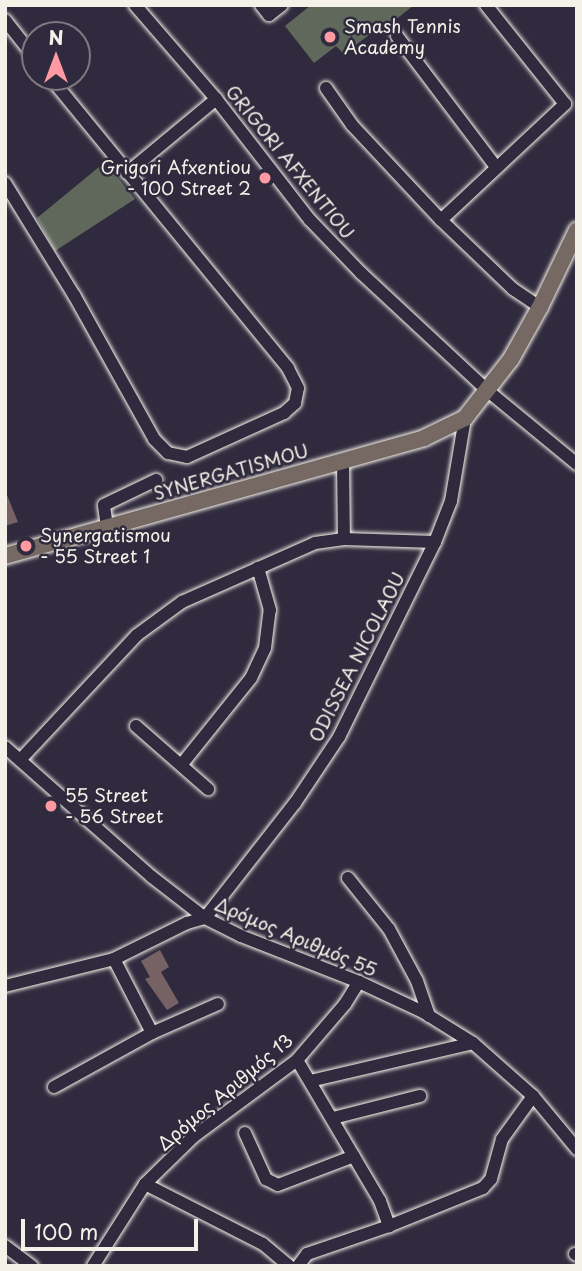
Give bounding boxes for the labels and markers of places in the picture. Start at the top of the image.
place label: Smash Tennis Academy [344,16,461,58]
marker: Smash Tennis Academy [322,29,338,45]
place label: Grigori Afxentiou - 100 Street 2 [99,157,251,200]
marker: Grigori Afxentiou - 100 Street 2 [257,170,273,186]
place label: Synergatismou - 55 Street 1 [40,525,171,568]
marker: Synergatismou - 55 Street 1 [18,538,34,554]
place label: 55 Street - 56 Street [65,785,163,828]
marker: 55 Street - 56 Street [43,798,59,814]

